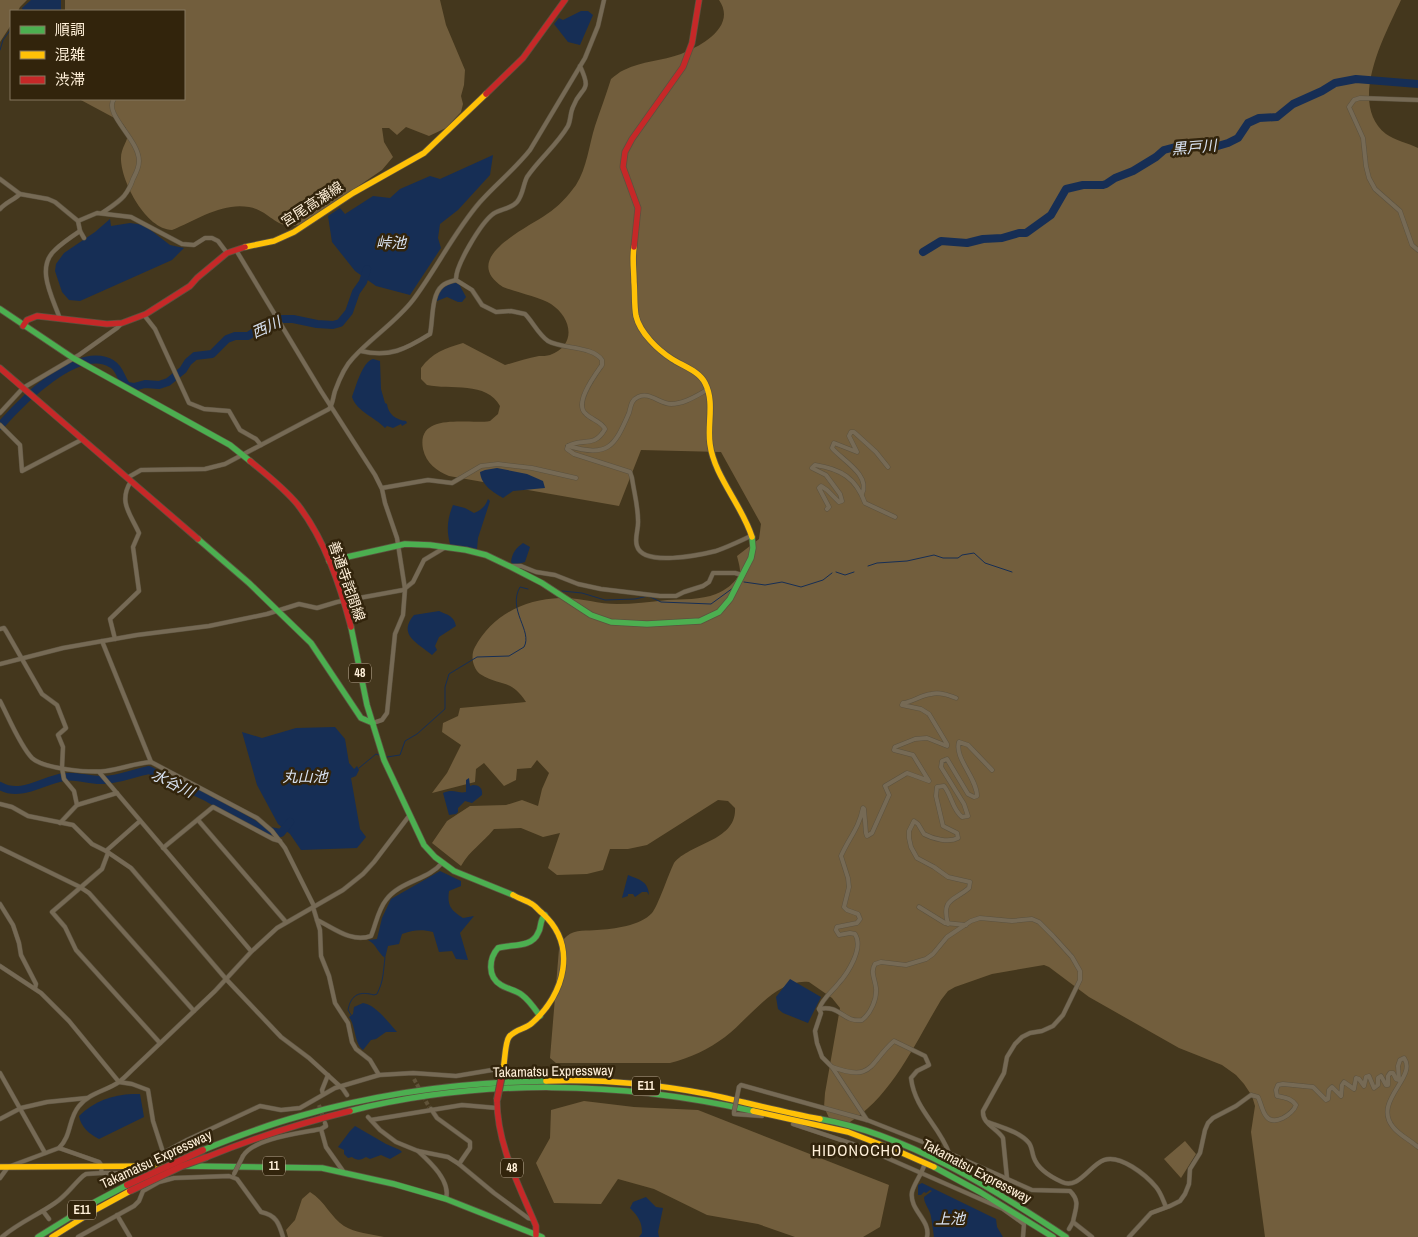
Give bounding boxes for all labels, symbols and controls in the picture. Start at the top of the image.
legend [10,10,185,100]
text: 順調 [55,19,85,40]
text: 混雑 [55,44,85,65]
text: 渋滞 [55,69,85,90]
water label: 黒戸川 [1171,134,1219,159]
street label: 宮尾高瀬線 [278,177,346,231]
water label: 峠池 [376,232,408,253]
water label: 西川 [248,310,286,343]
street label: 善通寺詫間線 [325,538,369,624]
road number: 48 [349,664,371,682]
water label: 水谷川 [148,764,200,803]
water label: 丸山池 [282,766,329,787]
street label: Takamatsu Expressway [492,1061,614,1081]
road number: E11 [632,1076,660,1096]
street label: Takamatsu Expressway [97,1125,215,1193]
street label: Takamatsu Expressway [919,1135,1035,1207]
district label: HIDONOCHO [812,1139,902,1161]
road number: 11 [263,1156,285,1176]
road number: 48 [501,1158,523,1178]
road number: E11 [68,1200,96,1220]
water label: 上池 [935,1208,967,1229]

